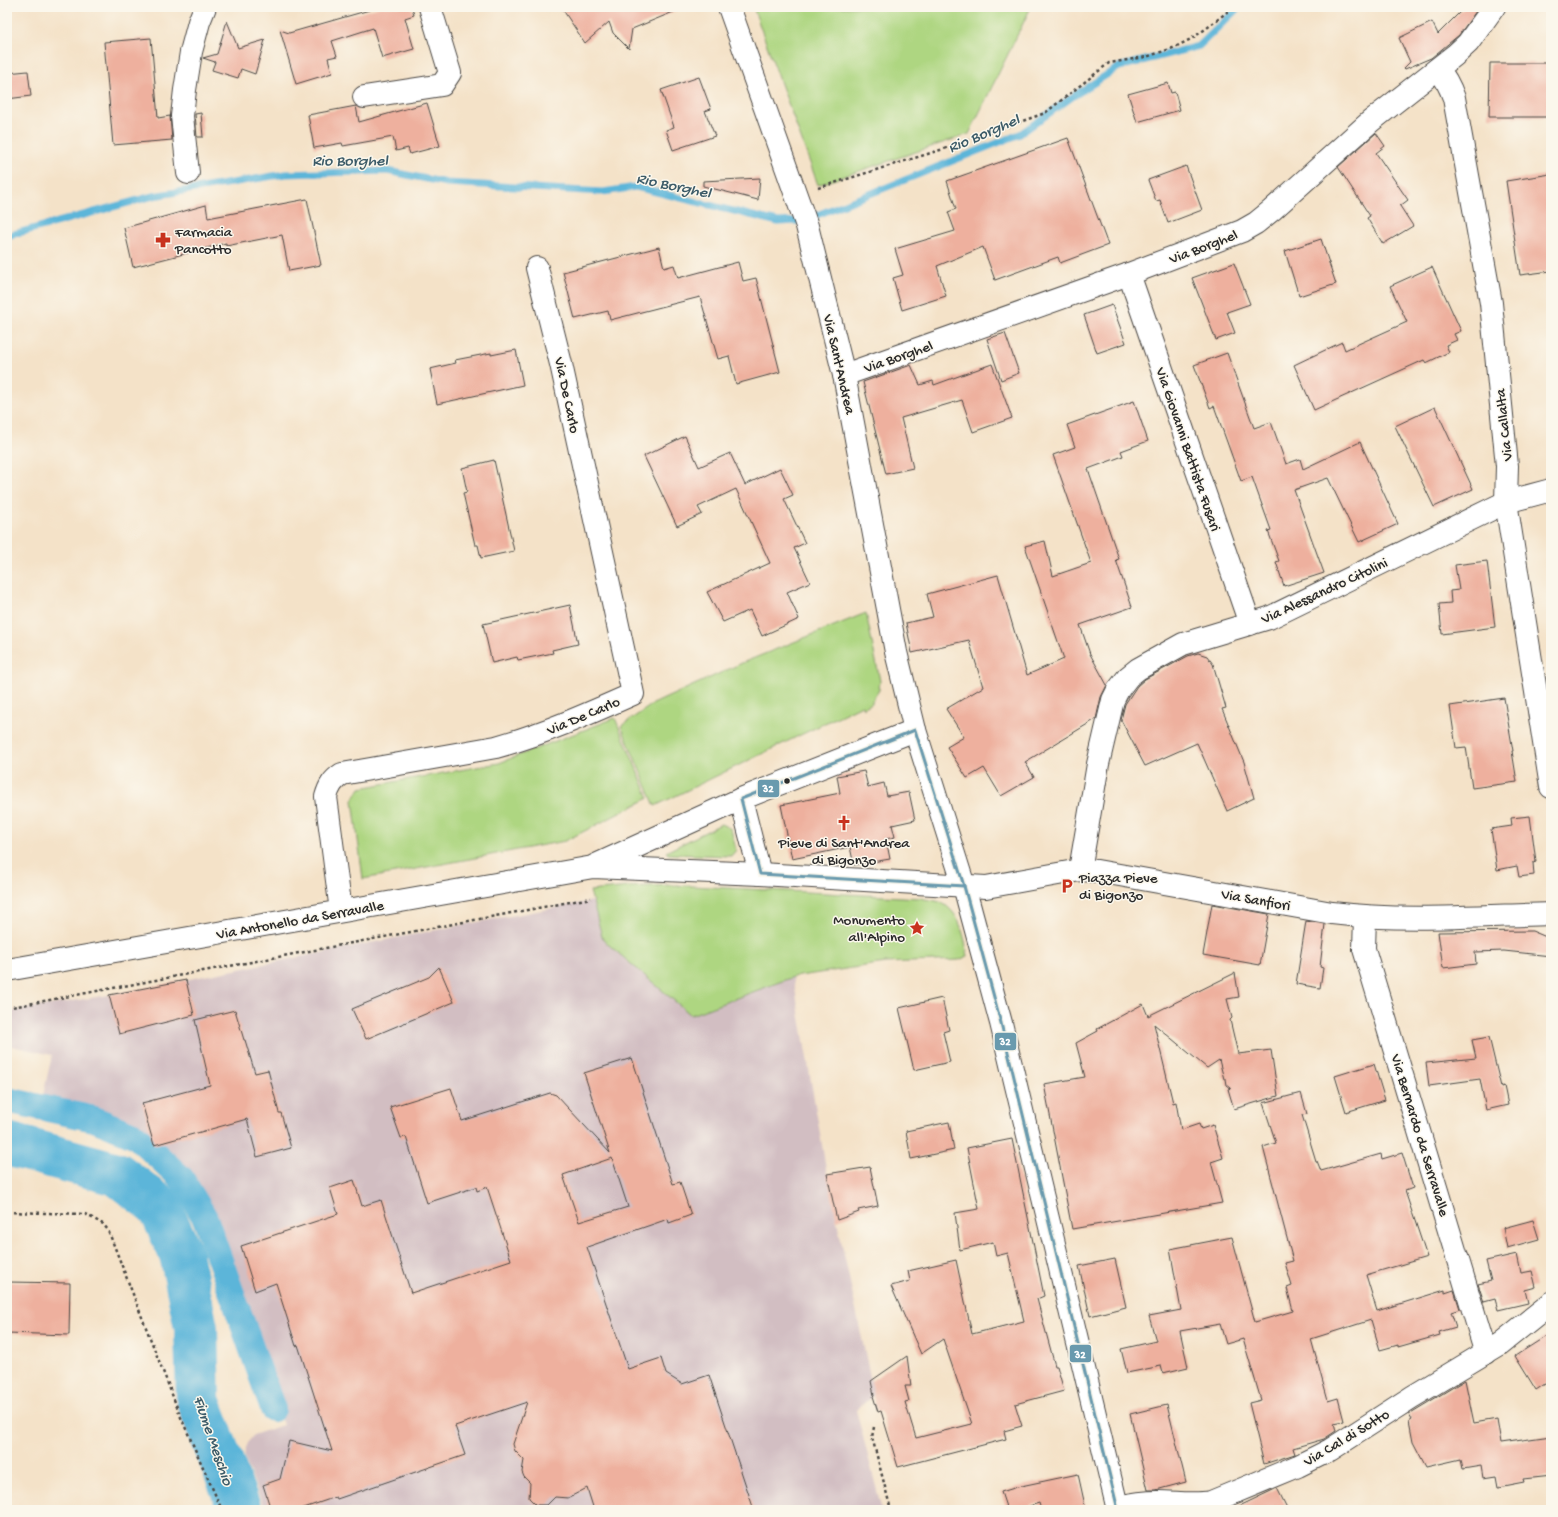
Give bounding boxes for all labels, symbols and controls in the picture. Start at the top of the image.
water label: Rio Borghel [946,111,1024,159]
water label: Rio Borghel [312,153,389,172]
water label: Rio Borghel [634,170,714,205]
place label: Farmacia Pancotto [174,224,233,259]
street label: Via Borghel [1166,227,1240,270]
pharmacy icon: Farmacia Pancotto [154,231,172,249]
street label: Via Sant'Andrea [818,312,858,417]
street label: Via Borghel [861,338,936,378]
street label: Via De Carlo [549,355,583,435]
street label: Via Giovanni Battista Fusari [1150,364,1224,534]
street label: Via Callalta [1492,387,1518,463]
street label: Via Alessandro Citolini [1258,555,1391,629]
street label: Via De Carlo [544,693,623,741]
unlabelled marker [782,776,792,786]
line badge: 32 [757,779,780,798]
text: 32 [761,784,774,796]
church icon: Pieve di Sant'Andrea di Bigonzo [835,814,853,832]
place label: Pieve di Sant'Andrea di Bigonzo [777,835,910,870]
place label: Piazza Pieve di Bigonzo [1078,870,1158,905]
parking icon: Piazza Pieve di Bigonzo [1058,877,1076,895]
street label: Via Sanfiori [1219,886,1292,916]
street label: Via Antonello da Serravalle [214,897,386,945]
place label: Monumento all'Alpino [833,912,905,947]
place icon: Monumento all'Alpino [908,919,926,937]
line badge: 32 [994,1032,1017,1051]
text: 32 [998,1037,1011,1049]
street label: Via Bernardo da Serravalle [1386,1051,1452,1219]
line badge: 32 [1069,1344,1092,1363]
text: 32 [1073,1350,1086,1362]
water label: Fiume Meschio [187,1394,236,1489]
street label: Via Cal di Sotto [1300,1406,1393,1472]

